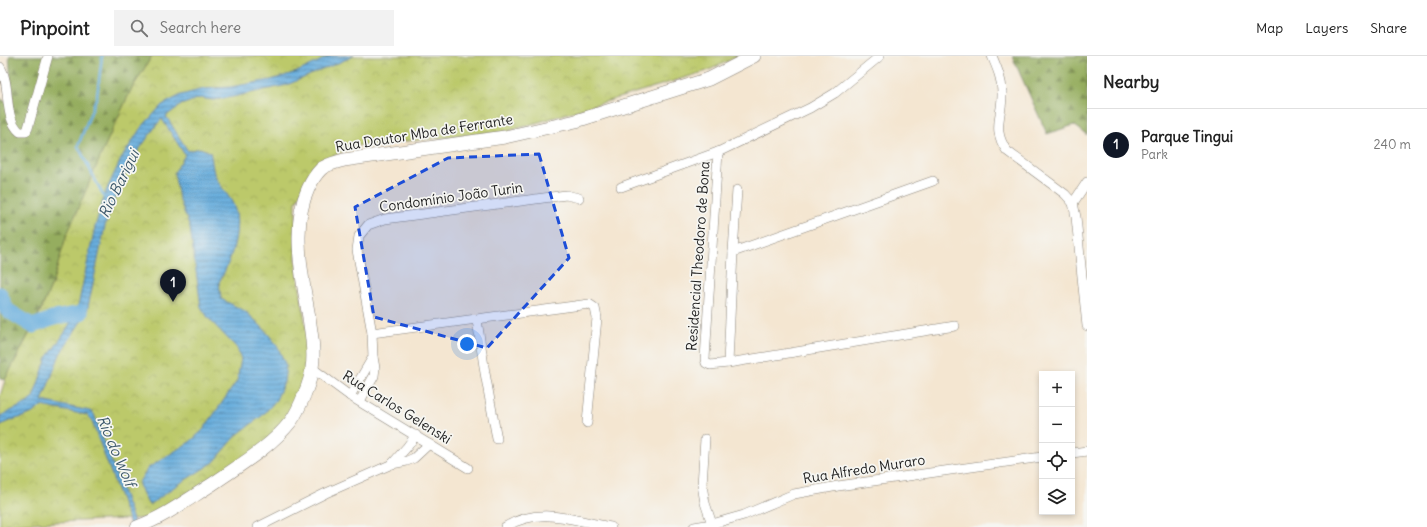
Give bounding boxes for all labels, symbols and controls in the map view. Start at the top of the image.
search box [114,10,394,46]
text: Pinpoint [20,16,90,40]
icon: search [128,17,150,39]
text: Search here [160,18,241,37]
text: Map [1256,19,1283,37]
text: Layers [1305,19,1348,37]
text: Share [1370,19,1407,37]
text: Nearby [1103,71,1159,93]
street label: Rua Doutor Mba de Ferrante [334,110,514,156]
text: Parque Tingui [1141,127,1233,146]
text: 1 [1113,136,1119,153]
text: 240 m [1374,136,1411,153]
water label: Rio Barigui [94,145,144,221]
text: Park [1141,146,1168,163]
street label: Residencial Theodoro de Bona [682,161,714,351]
street label: Condomínio João Turin [378,178,524,216]
pin: 1 [160,269,186,302]
your location [457,334,477,354]
street label: Rua Carlos Gelenski [339,366,455,448]
map controls [1039,371,1075,515]
button: + [1039,371,1075,407]
button: − [1039,407,1075,443]
water label: Rio do Wolf [93,412,141,492]
button: locate [1039,443,1075,479]
street label: Rua Alfredo Muraro [802,450,927,488]
button: layers [1039,479,1075,515]

